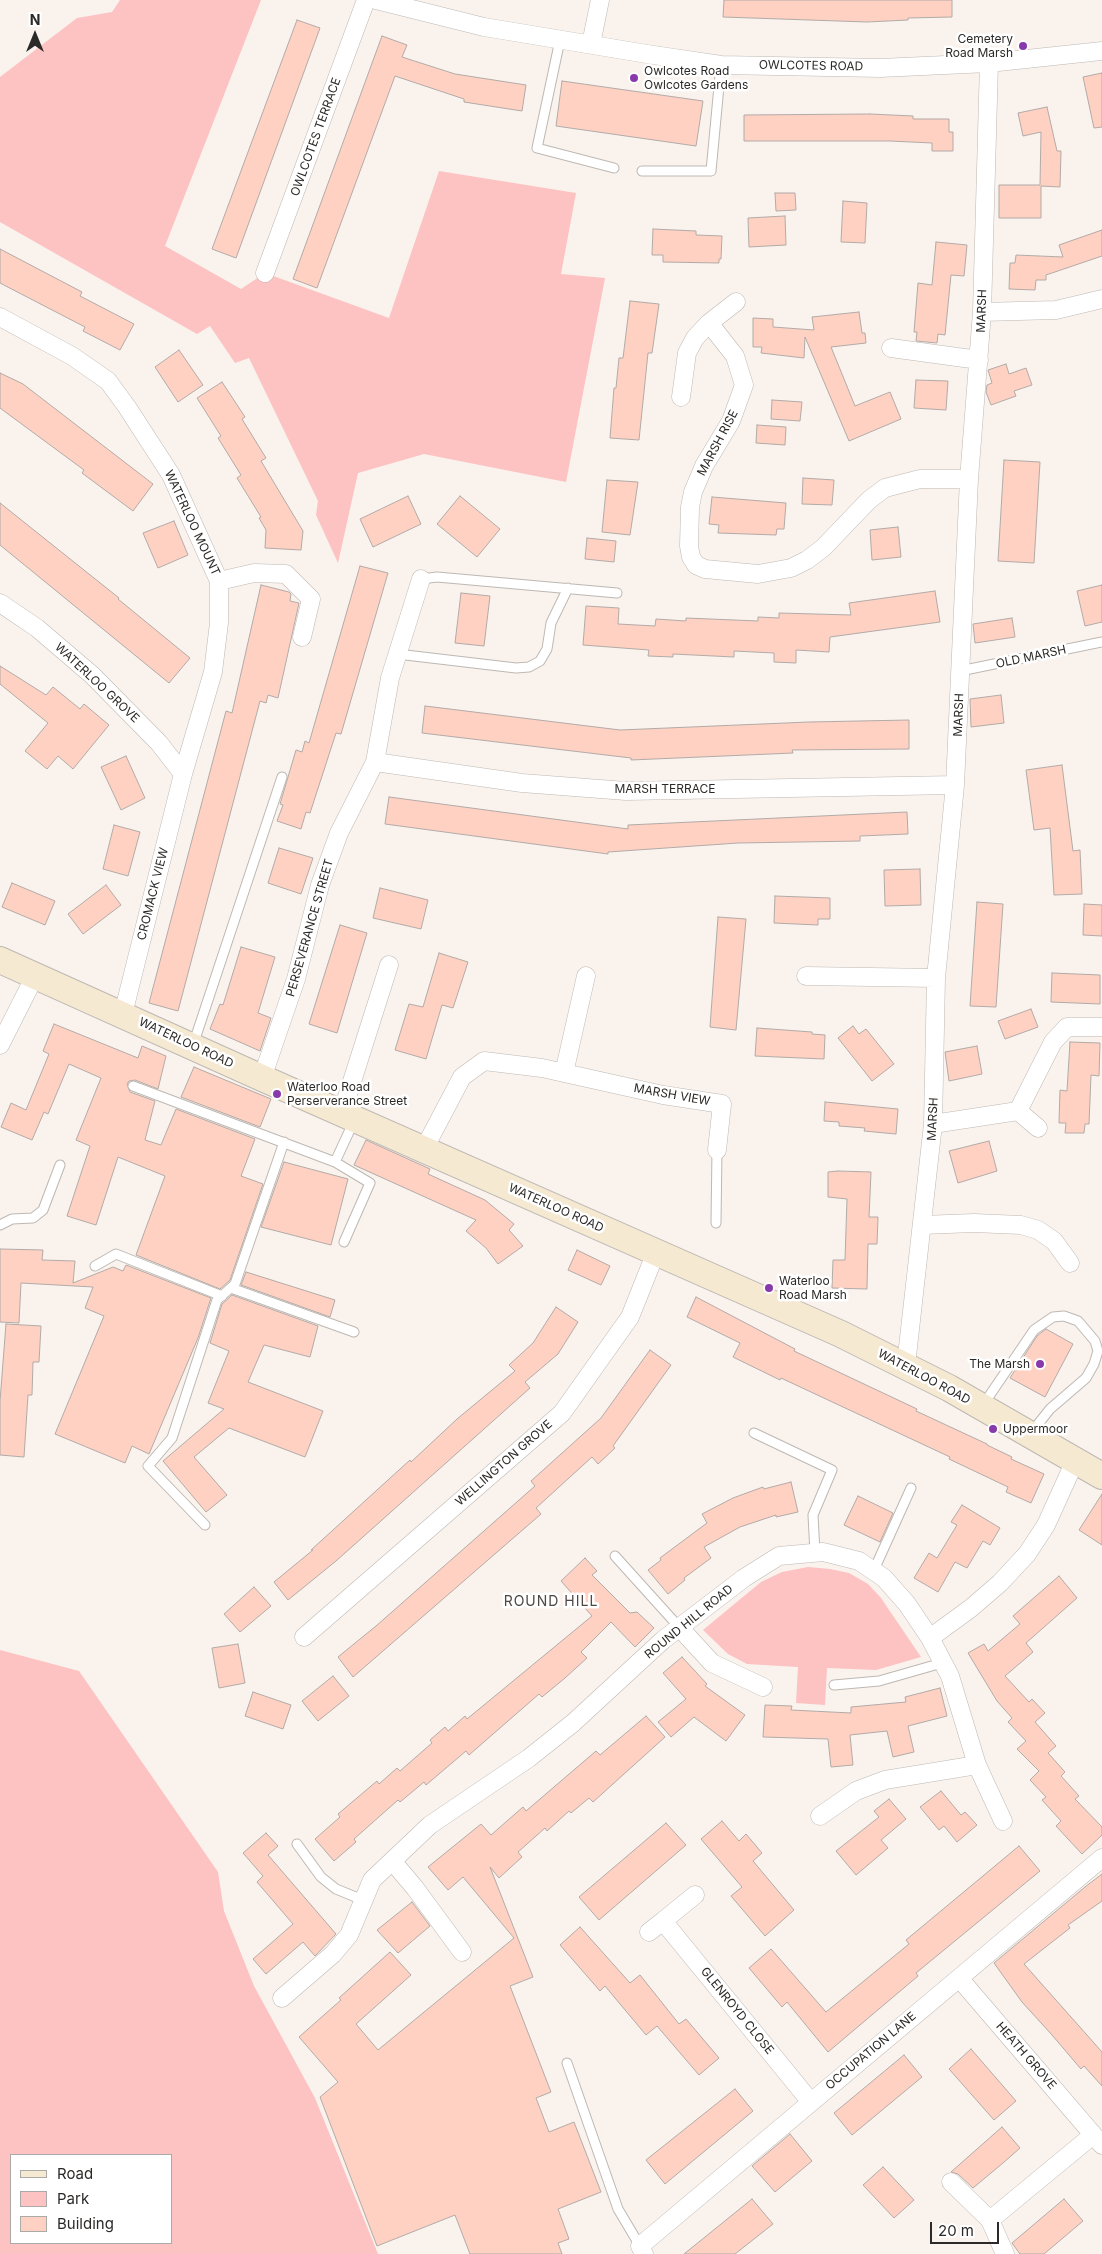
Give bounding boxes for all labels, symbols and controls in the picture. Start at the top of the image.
north arrow [10,10,60,60]
text: N [30,11,40,28]
place label: Cemetery Road Marsh [945,32,1013,60]
marker: Cemetery Road Marsh [1017,40,1029,52]
street label: OWLCOTES ROAD [759,58,863,74]
place label: Owlcotes Road Owlcotes Gardens [644,64,748,92]
marker: Owlcotes Road Owlcotes Gardens [628,72,640,84]
street label: OWLCOTES TERRACE [288,76,344,198]
street label: MARSH [974,289,990,333]
street label: MARSH RISE [695,408,741,478]
street label: WATERLOO MOUNT [161,468,223,578]
street label: WATERLOO GROVE [52,640,142,726]
street label: OLD MARSH [995,643,1067,671]
street label: MARSH [951,693,967,737]
street label: MARSH TERRACE [614,782,716,796]
street label: CROMACK VIEW [135,846,171,942]
street label: PERSEVERANCE STREET [283,857,337,999]
street label: WATERLOO ROAD [136,1015,236,1071]
place label: Waterloo Road Perserverance Street [287,1080,407,1108]
street label: MARSH VIEW [633,1081,711,1109]
marker: Waterloo Road Perserverance Street [271,1088,283,1100]
street label: MARSH [925,1097,941,1141]
street label: WATERLOO ROAD [506,1181,606,1235]
place label: Waterloo Road Marsh [779,1274,847,1302]
marker: Waterloo Road Marsh [763,1282,775,1294]
street label: WATERLOO ROAD [875,1347,973,1407]
place label: The Marsh [969,1357,1030,1371]
marker: The Marsh [1034,1358,1046,1370]
street label: WELLINGTON GROVE [453,1417,555,1509]
place label: Uppermoor [1003,1422,1068,1436]
marker: Uppermoor [987,1423,999,1435]
street label: ROUND HILL ROAD [642,1582,736,1662]
district label: ROUND HILL [502,1594,600,1610]
street label: GLENROYD CLOSE [697,1965,777,2057]
street label: OCCUPATION LANE [823,2009,919,2093]
street label: HEATH GROVE [993,2019,1059,2093]
legend [10,2154,172,2244]
text: Road [57,2164,93,2183]
text: Park [57,2189,89,2208]
scale bar [932,2212,1001,2244]
text: Building [57,2214,114,2233]
text: 20 m [938,2221,974,2240]

